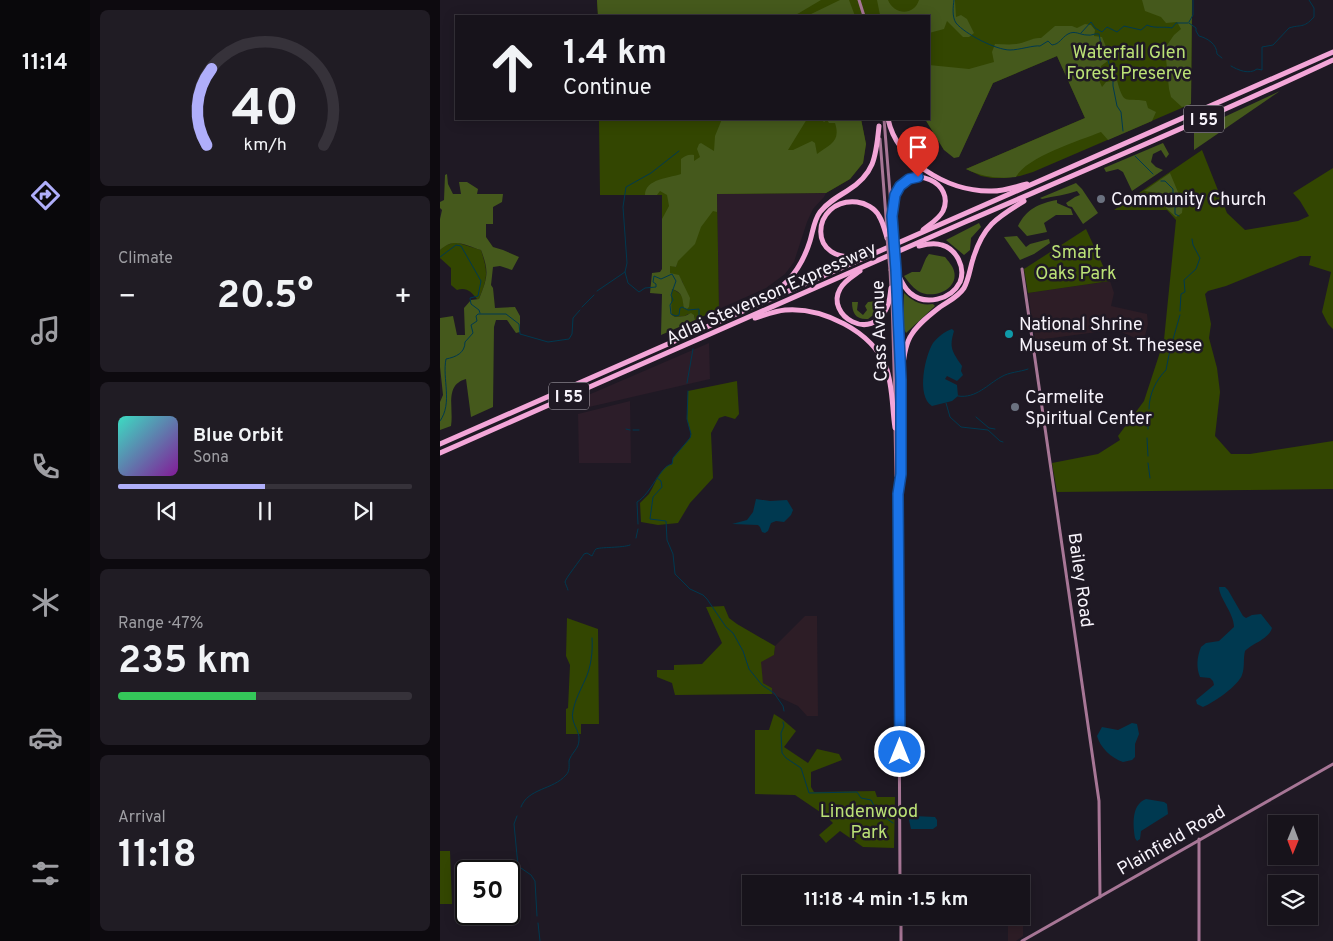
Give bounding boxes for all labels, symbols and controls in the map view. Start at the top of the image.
text: 1.4 km [563,32,667,76]
icon: ahead [480,35,545,100]
park label: Waterfall Glen Forest Preserve [1066,42,1192,86]
text: 11:14 [22,50,68,77]
text: Continue [563,75,652,102]
text: 40 [231,78,299,144]
road number: I 55 [1184,106,1224,132]
pin [897,126,939,177]
icon: arrive [904,133,932,161]
text: km/h [243,134,287,157]
icon: directions [28,178,63,213]
place label: Community Church [1111,189,1266,212]
marker: Community Church [1095,193,1107,205]
street label: Adlai Stevenson Expressway [663,237,880,351]
park label: Smart Oaks Park [1035,242,1117,286]
text: Climate [118,249,173,269]
text: 20.5° [217,273,313,322]
text: − [118,280,136,316]
text: + [394,280,412,316]
street label: Cass Avenue [867,280,894,382]
icon: music [28,313,63,348]
place label: National Shrine Museum of St. Thesese [1019,314,1202,358]
marker: National Shrine Museum of St. Thesese [1003,328,1015,340]
road number: I 55 [549,382,589,410]
place label: Carmelite Spiritual Center [1025,387,1152,431]
marker: Carmelite Spiritual Center [1009,401,1021,413]
text: Blue Orbit [193,424,283,448]
text: Sona [193,448,229,468]
icon: phone [28,449,63,484]
icon: previous [153,497,181,525]
icon: pause [251,497,279,525]
icon: next [349,497,377,525]
street label: Bailey Road [1061,531,1098,629]
icon: climate [28,585,63,620]
text: Range · 47% [118,614,203,634]
text: 235 km [118,638,251,687]
icon: car [28,720,63,755]
position arrow [873,725,925,777]
park label: Lindenwood Park [820,801,918,845]
street label: Plainfield Road [1114,801,1230,882]
text: Arrival [118,808,166,828]
north arrow [1268,815,1318,865]
map controls [1268,815,1318,925]
text: 11:18 [118,832,197,881]
icon: filters [28,856,63,891]
speed limit sign: 50 [455,860,520,925]
button: layers [1268,875,1318,925]
text: 11:18 · 4 min · 1.5 km [804,888,968,912]

